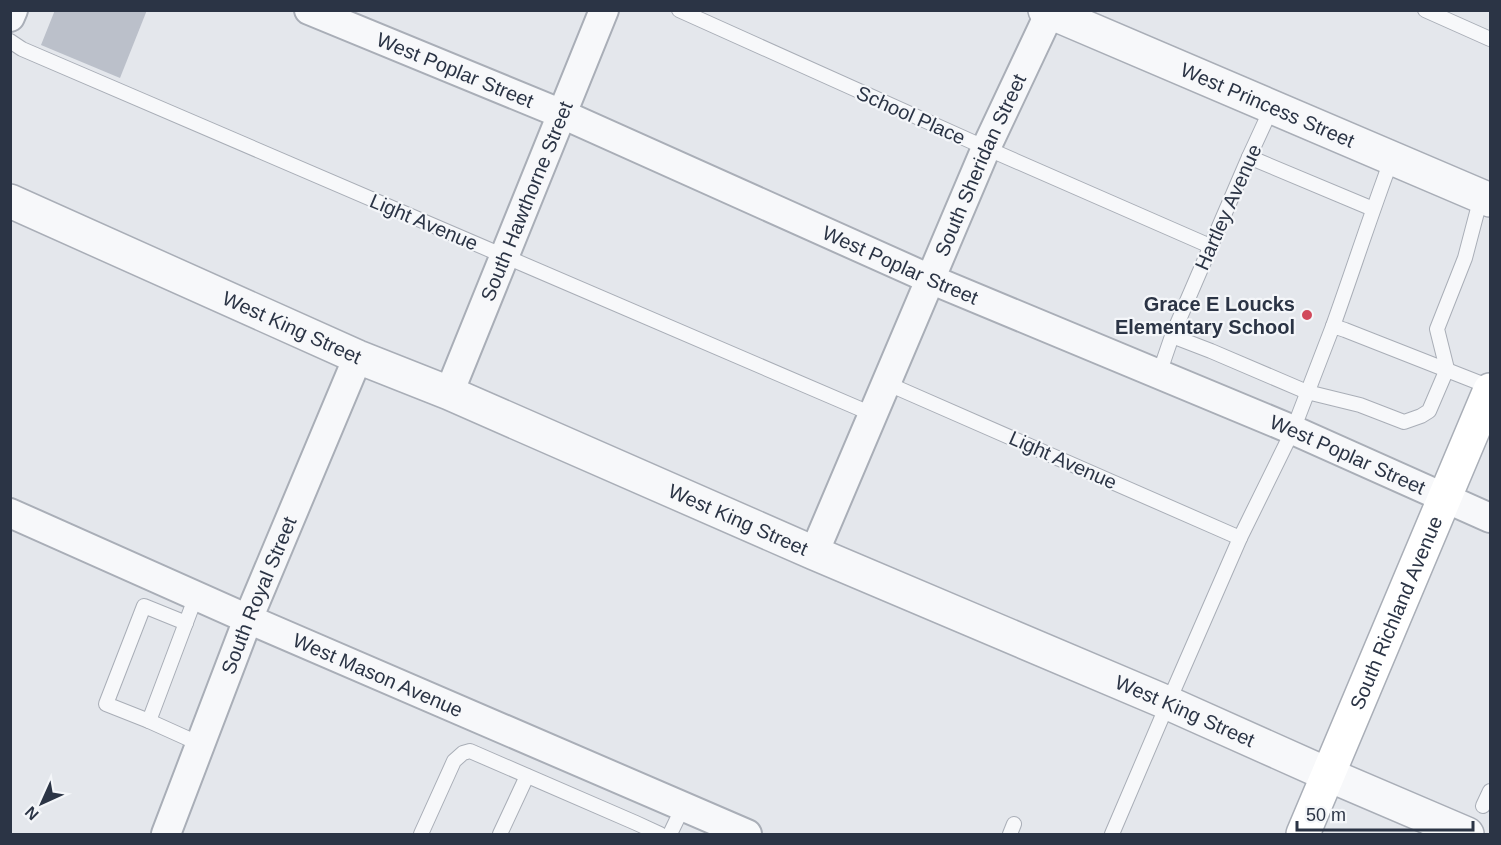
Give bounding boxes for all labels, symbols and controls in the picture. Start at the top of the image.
street label: West Poplar Street [373,28,537,112]
street label: West Princess Street [1178,58,1358,152]
street label: South Sheridan Street [930,70,1030,259]
street label: School Place [853,81,969,149]
street label: South Hawthorne Street [476,98,577,304]
street label: Hartley Avenue [1190,141,1266,273]
street label: Light Avenue [367,189,481,255]
street label: West Poplar Street [819,221,982,309]
street label: West King Street [219,287,365,368]
place label: Grace E Loucks Elementary School [1115,293,1295,338]
marker: Grace E Loucks Elementary School [1300,308,1314,322]
street label: West Poplar Street [1267,411,1429,499]
street label: Light Avenue [1006,427,1120,493]
street label: West King Street [665,480,812,560]
street label: South Royal Street [217,513,301,677]
street label: South Richland Avenue [1346,513,1447,713]
street label: West Mason Avenue [290,629,466,721]
street label: West King Street [1112,671,1258,751]
north arrow [12,773,72,833]
scale bar [1297,794,1472,832]
text: N [22,803,42,823]
text: 50 m [1306,805,1346,825]

